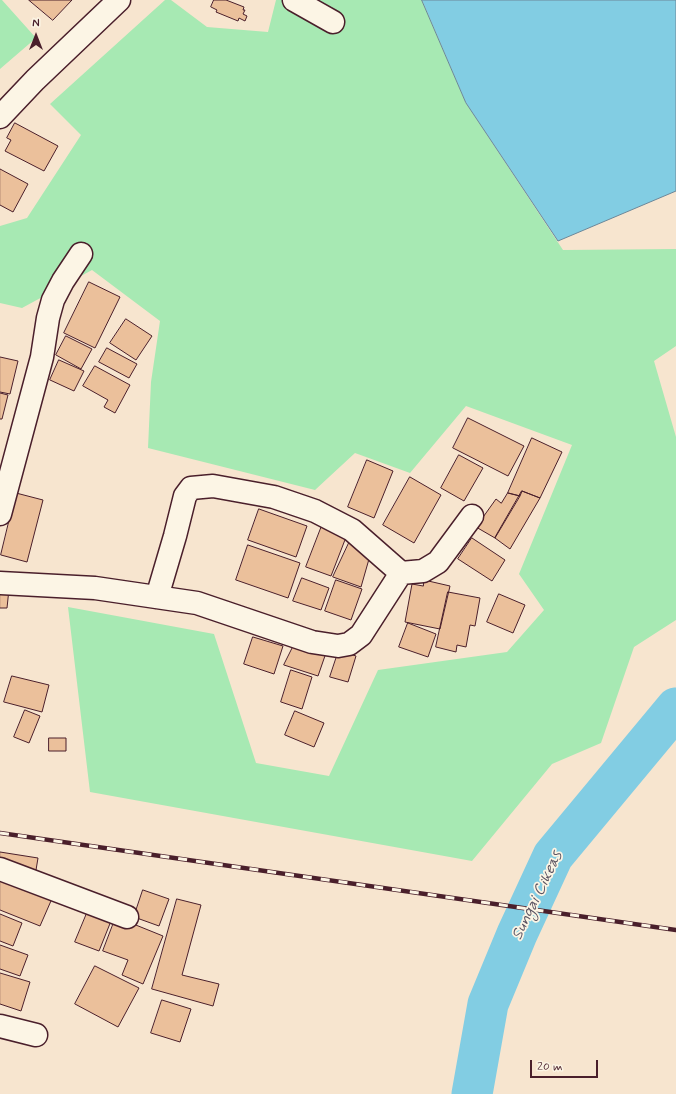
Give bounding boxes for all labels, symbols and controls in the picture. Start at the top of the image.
north arrow [16,16,56,56]
text: N [32,17,40,31]
water label: Sungai Cikeas [508,849,568,943]
scale bar [532,1052,600,1078]
text: 20 m [537,1059,563,1075]

